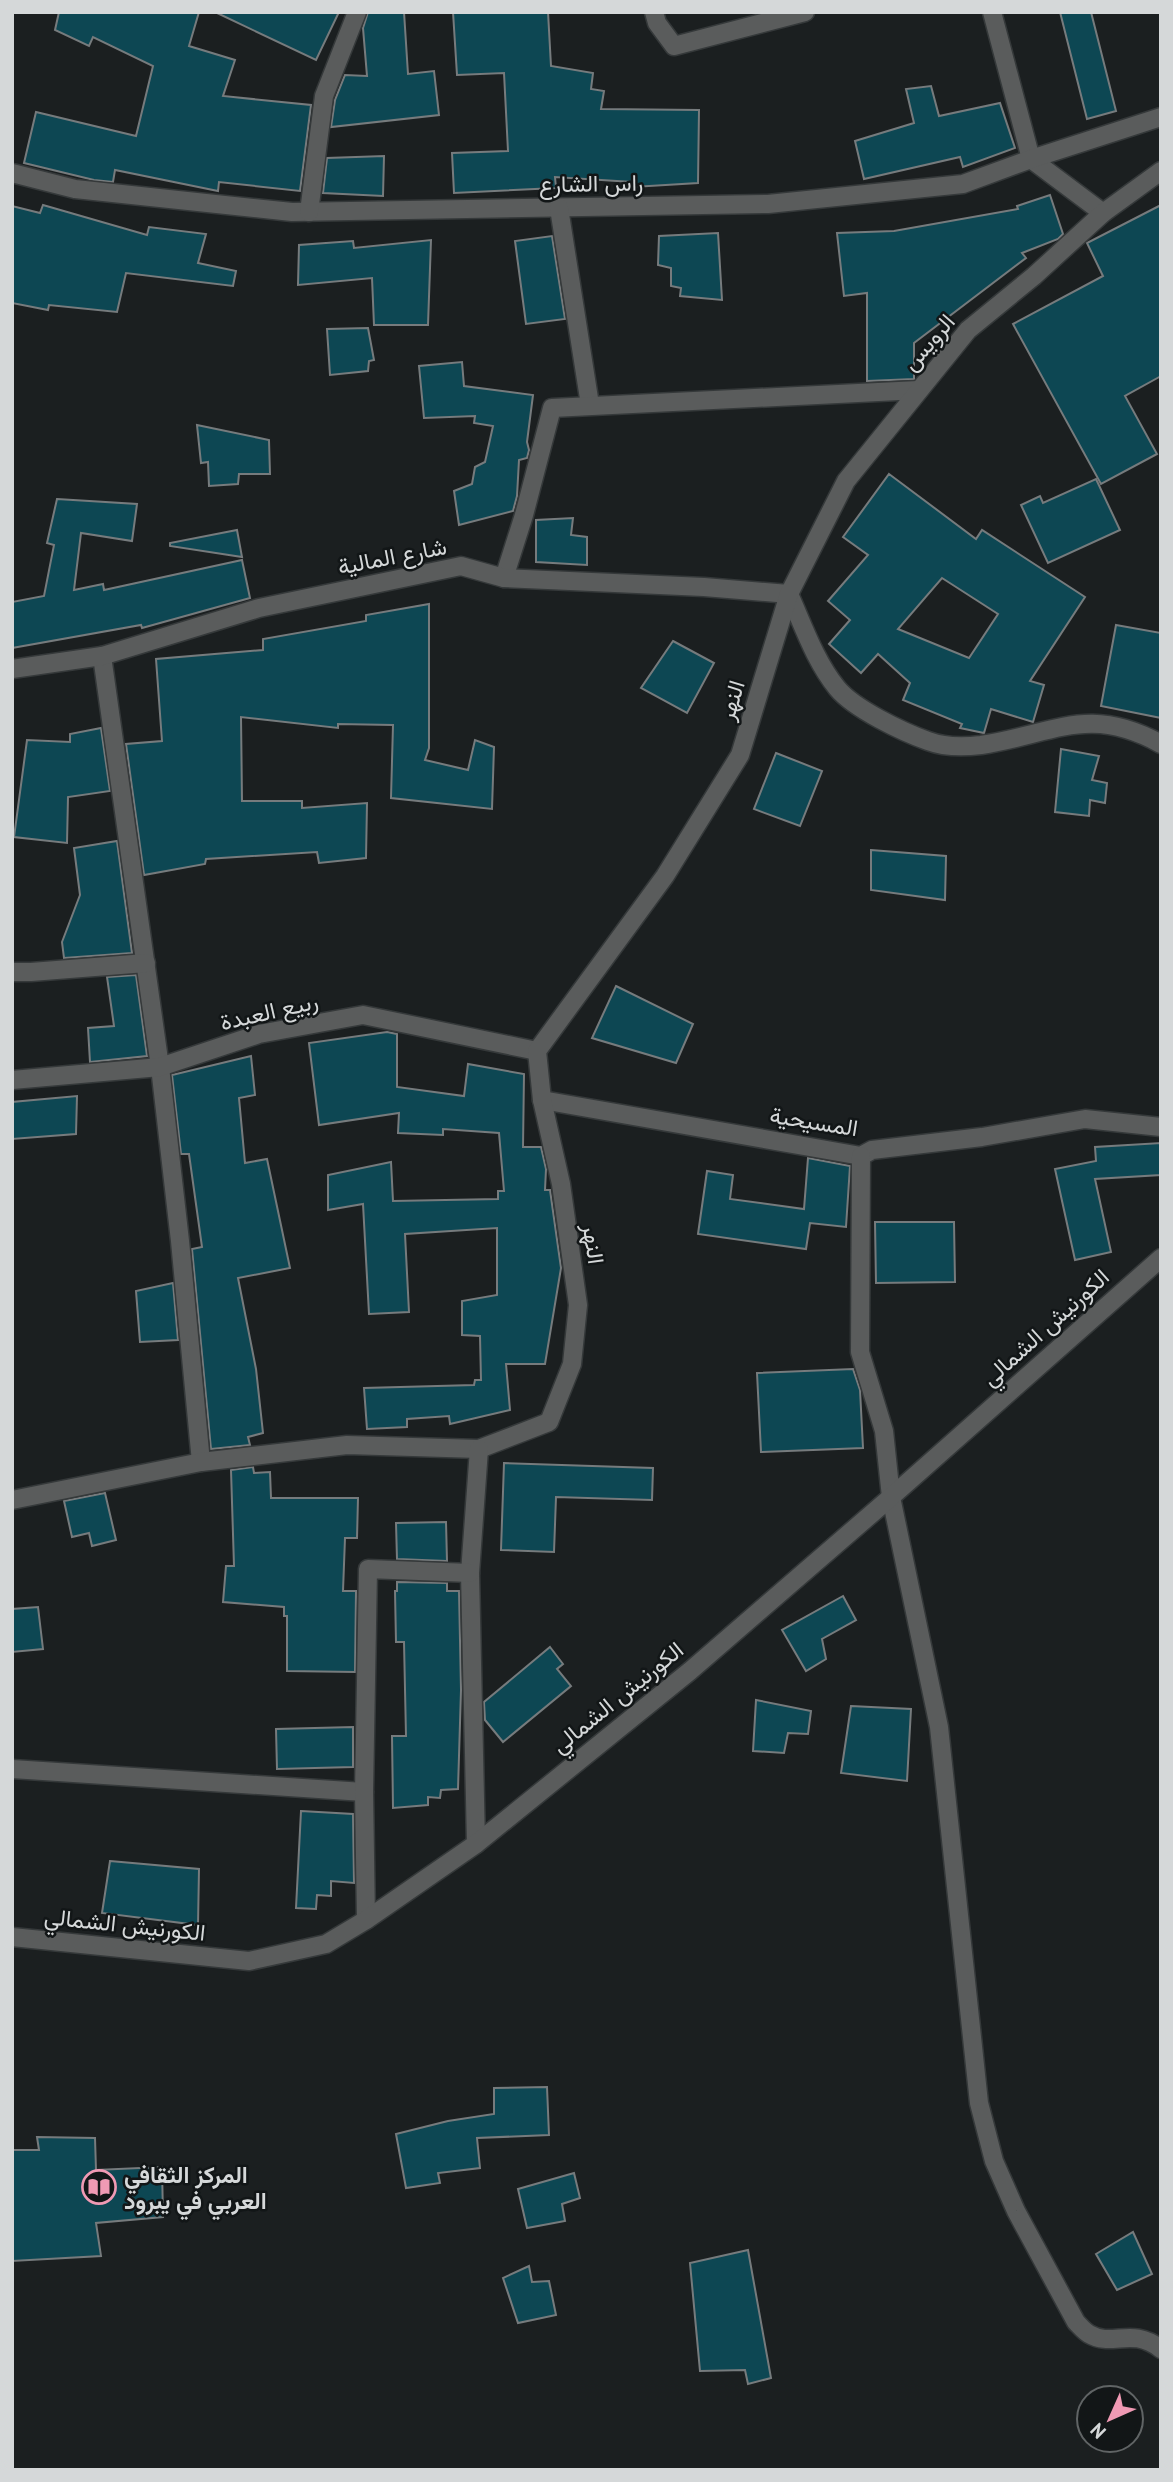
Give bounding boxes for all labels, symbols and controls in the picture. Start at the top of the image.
street label: راس الشارع [539,168,644,200]
street label: الرويس [895,307,961,377]
street label: شارع المالية [335,531,449,583]
street label: النهر [711,677,752,725]
street label: ربيع العبدة [217,986,321,1038]
street label: المسيحية [768,1100,860,1142]
street label: النهر [576,1221,611,1266]
street label: الكورنيش الشمالي [975,1262,1118,1396]
street label: الكورنيش الشمالي [545,1635,692,1763]
street label: الكورنيش الشمالي [42,1901,207,1952]
place label: المركز الثقافي العربي في يبرود [124,2160,267,2221]
library icon: المركز الثقافي العربي في يبرود [80,2168,118,2206]
north arrow [1075,2384,1145,2454]
text: N [1085,2418,1111,2444]

